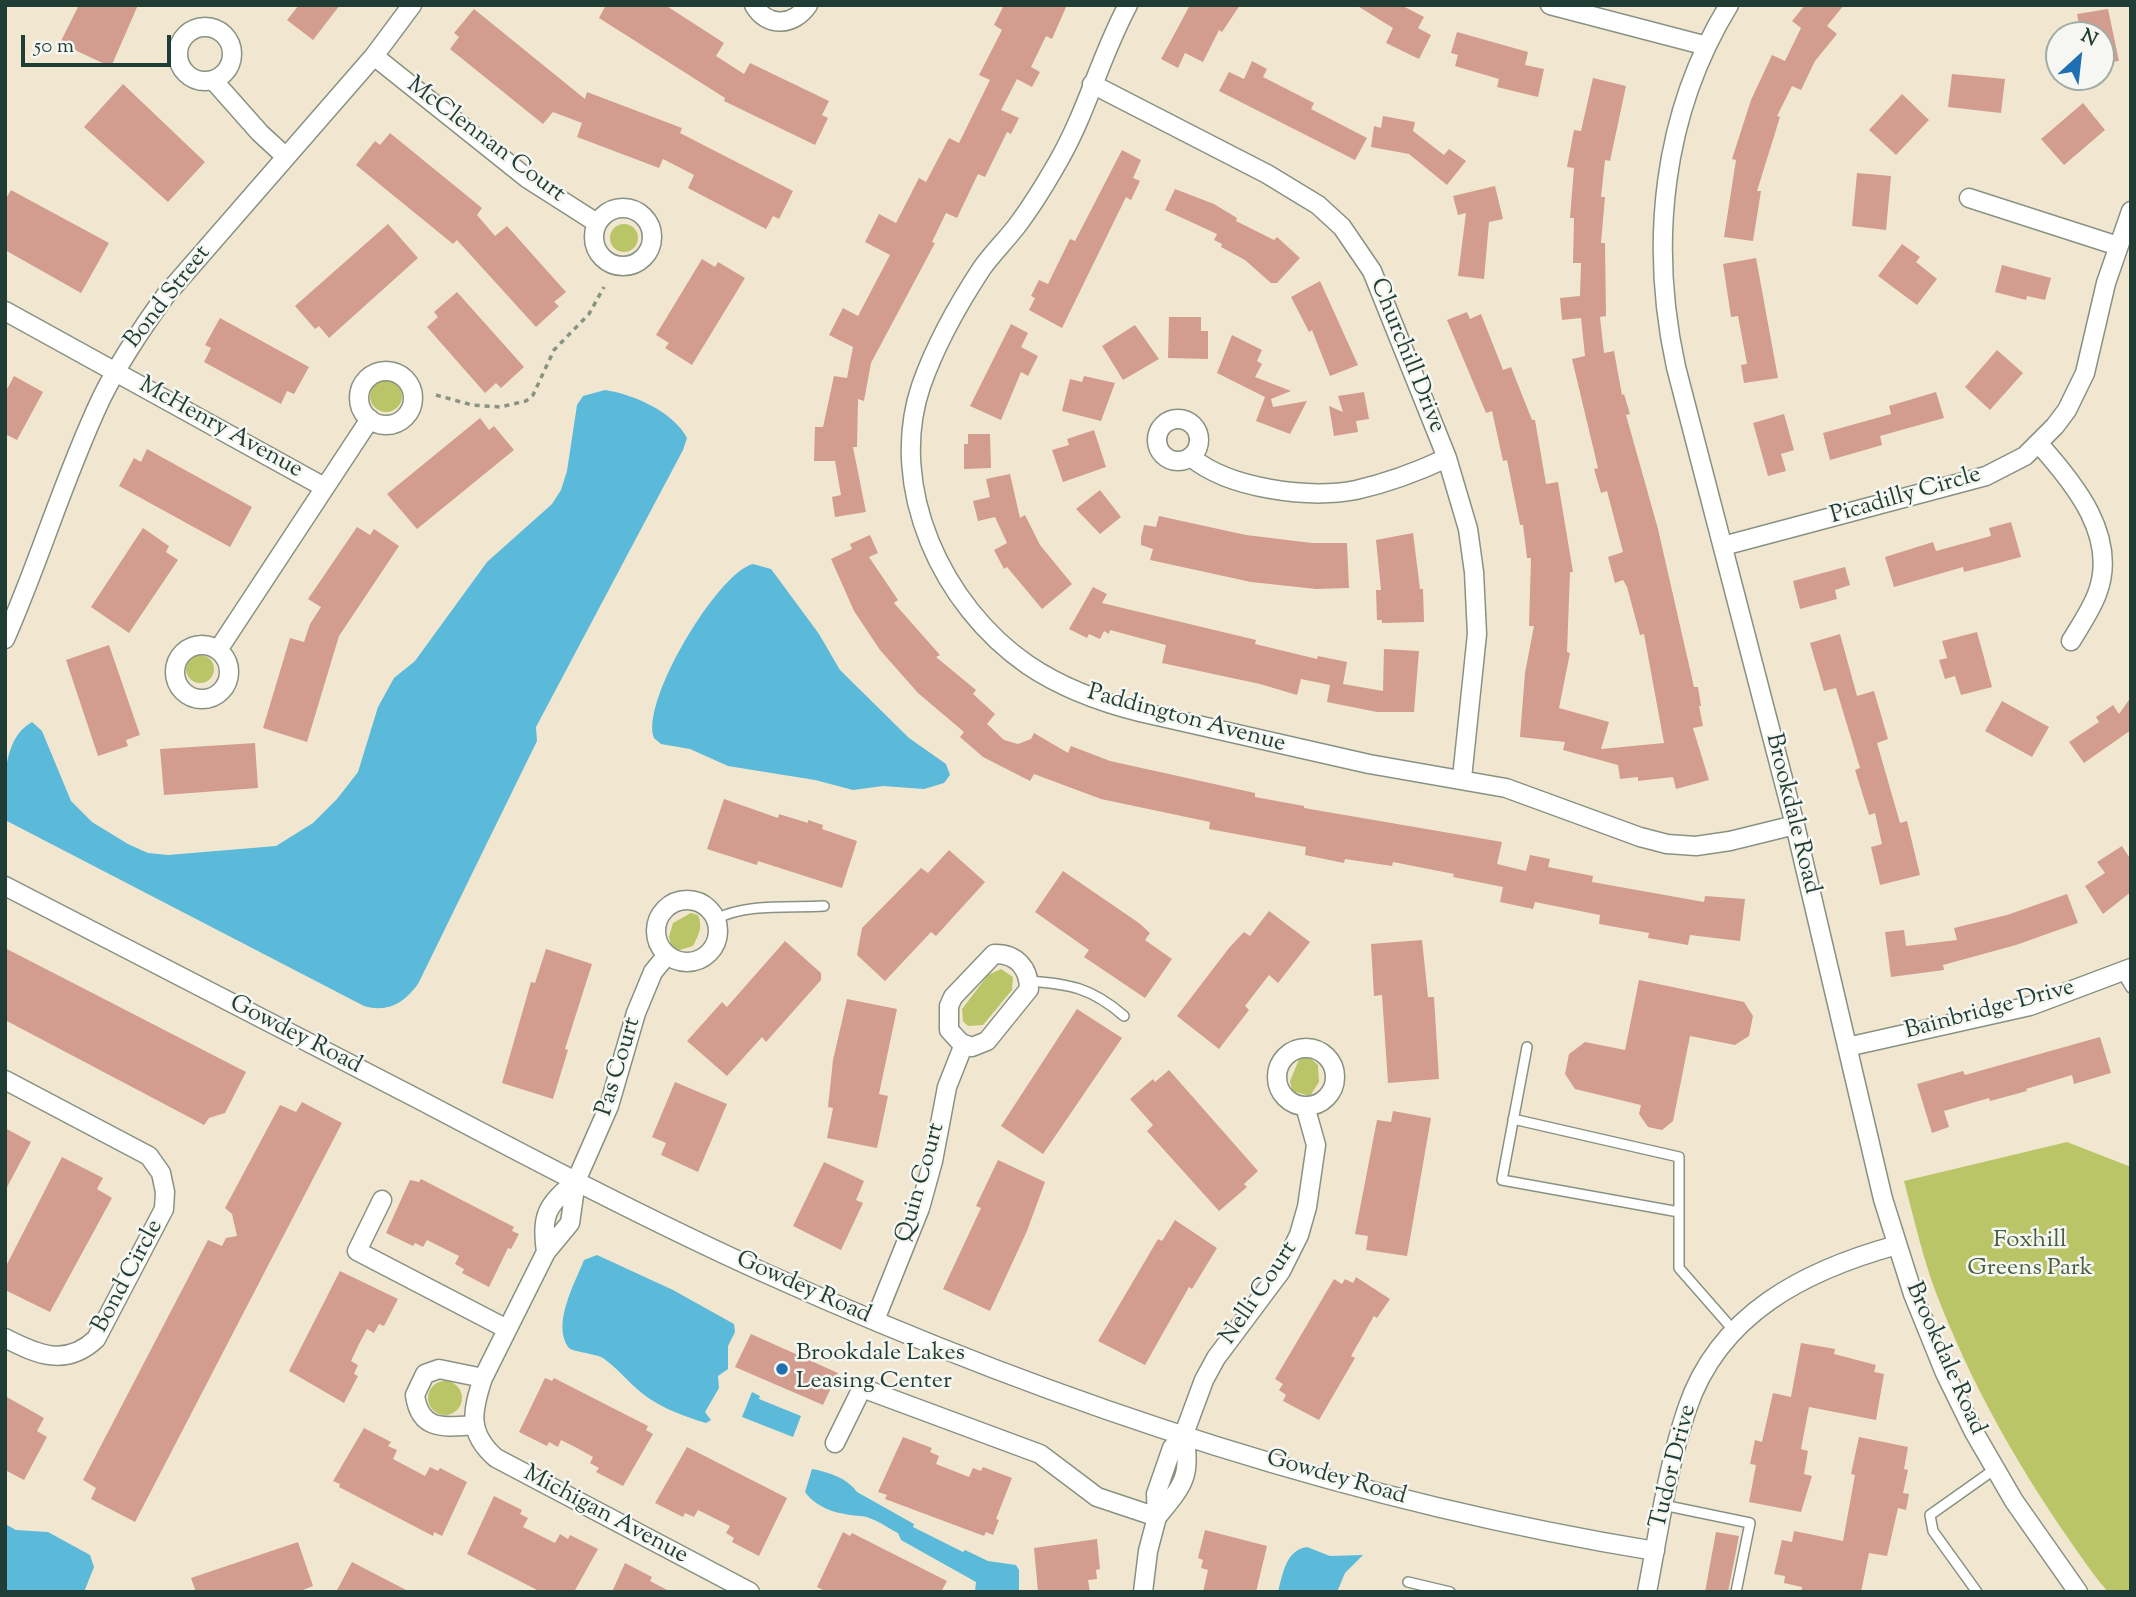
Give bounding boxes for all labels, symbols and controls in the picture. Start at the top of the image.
scale bar [24,21,175,65]
north arrow [2045,21,2115,91]
text: N [2076,23,2102,54]
text: 50 m [34,32,74,62]
street label: McClennan Court [400,72,570,210]
street label: Bond Street [120,241,218,355]
street label: Churchill Drive [1362,275,1450,437]
street label: McHenry Avenue [133,372,307,486]
street label: Picadilly Circle [1827,462,1985,532]
street label: Paddington Avenue [1084,680,1288,760]
street label: Brookdale Road [1757,731,1825,897]
street label: Bainbridge Drive [1902,974,2078,1048]
street label: Gowdey Road [224,990,366,1082]
street label: Pas Court [591,1014,649,1120]
street label: Quin Court [891,1120,953,1246]
street label: Bond Circle [87,1216,171,1338]
park label: Foxhill Greens Park [1967,1228,2093,1284]
street label: Nelli Court [1215,1237,1305,1351]
street label: Gowdey Road [731,1246,875,1332]
street label: Brookdale Road [1897,1278,1991,1440]
place label: Brookdale Lakes Leasing Center [796,1341,965,1397]
marker: Brookdale Lakes Leasing Center [774,1361,790,1377]
street label: Tudor Drive [1646,1402,1704,1532]
street label: Gowdey Road [1263,1445,1409,1513]
street label: Michigan Avenue [518,1460,692,1572]

